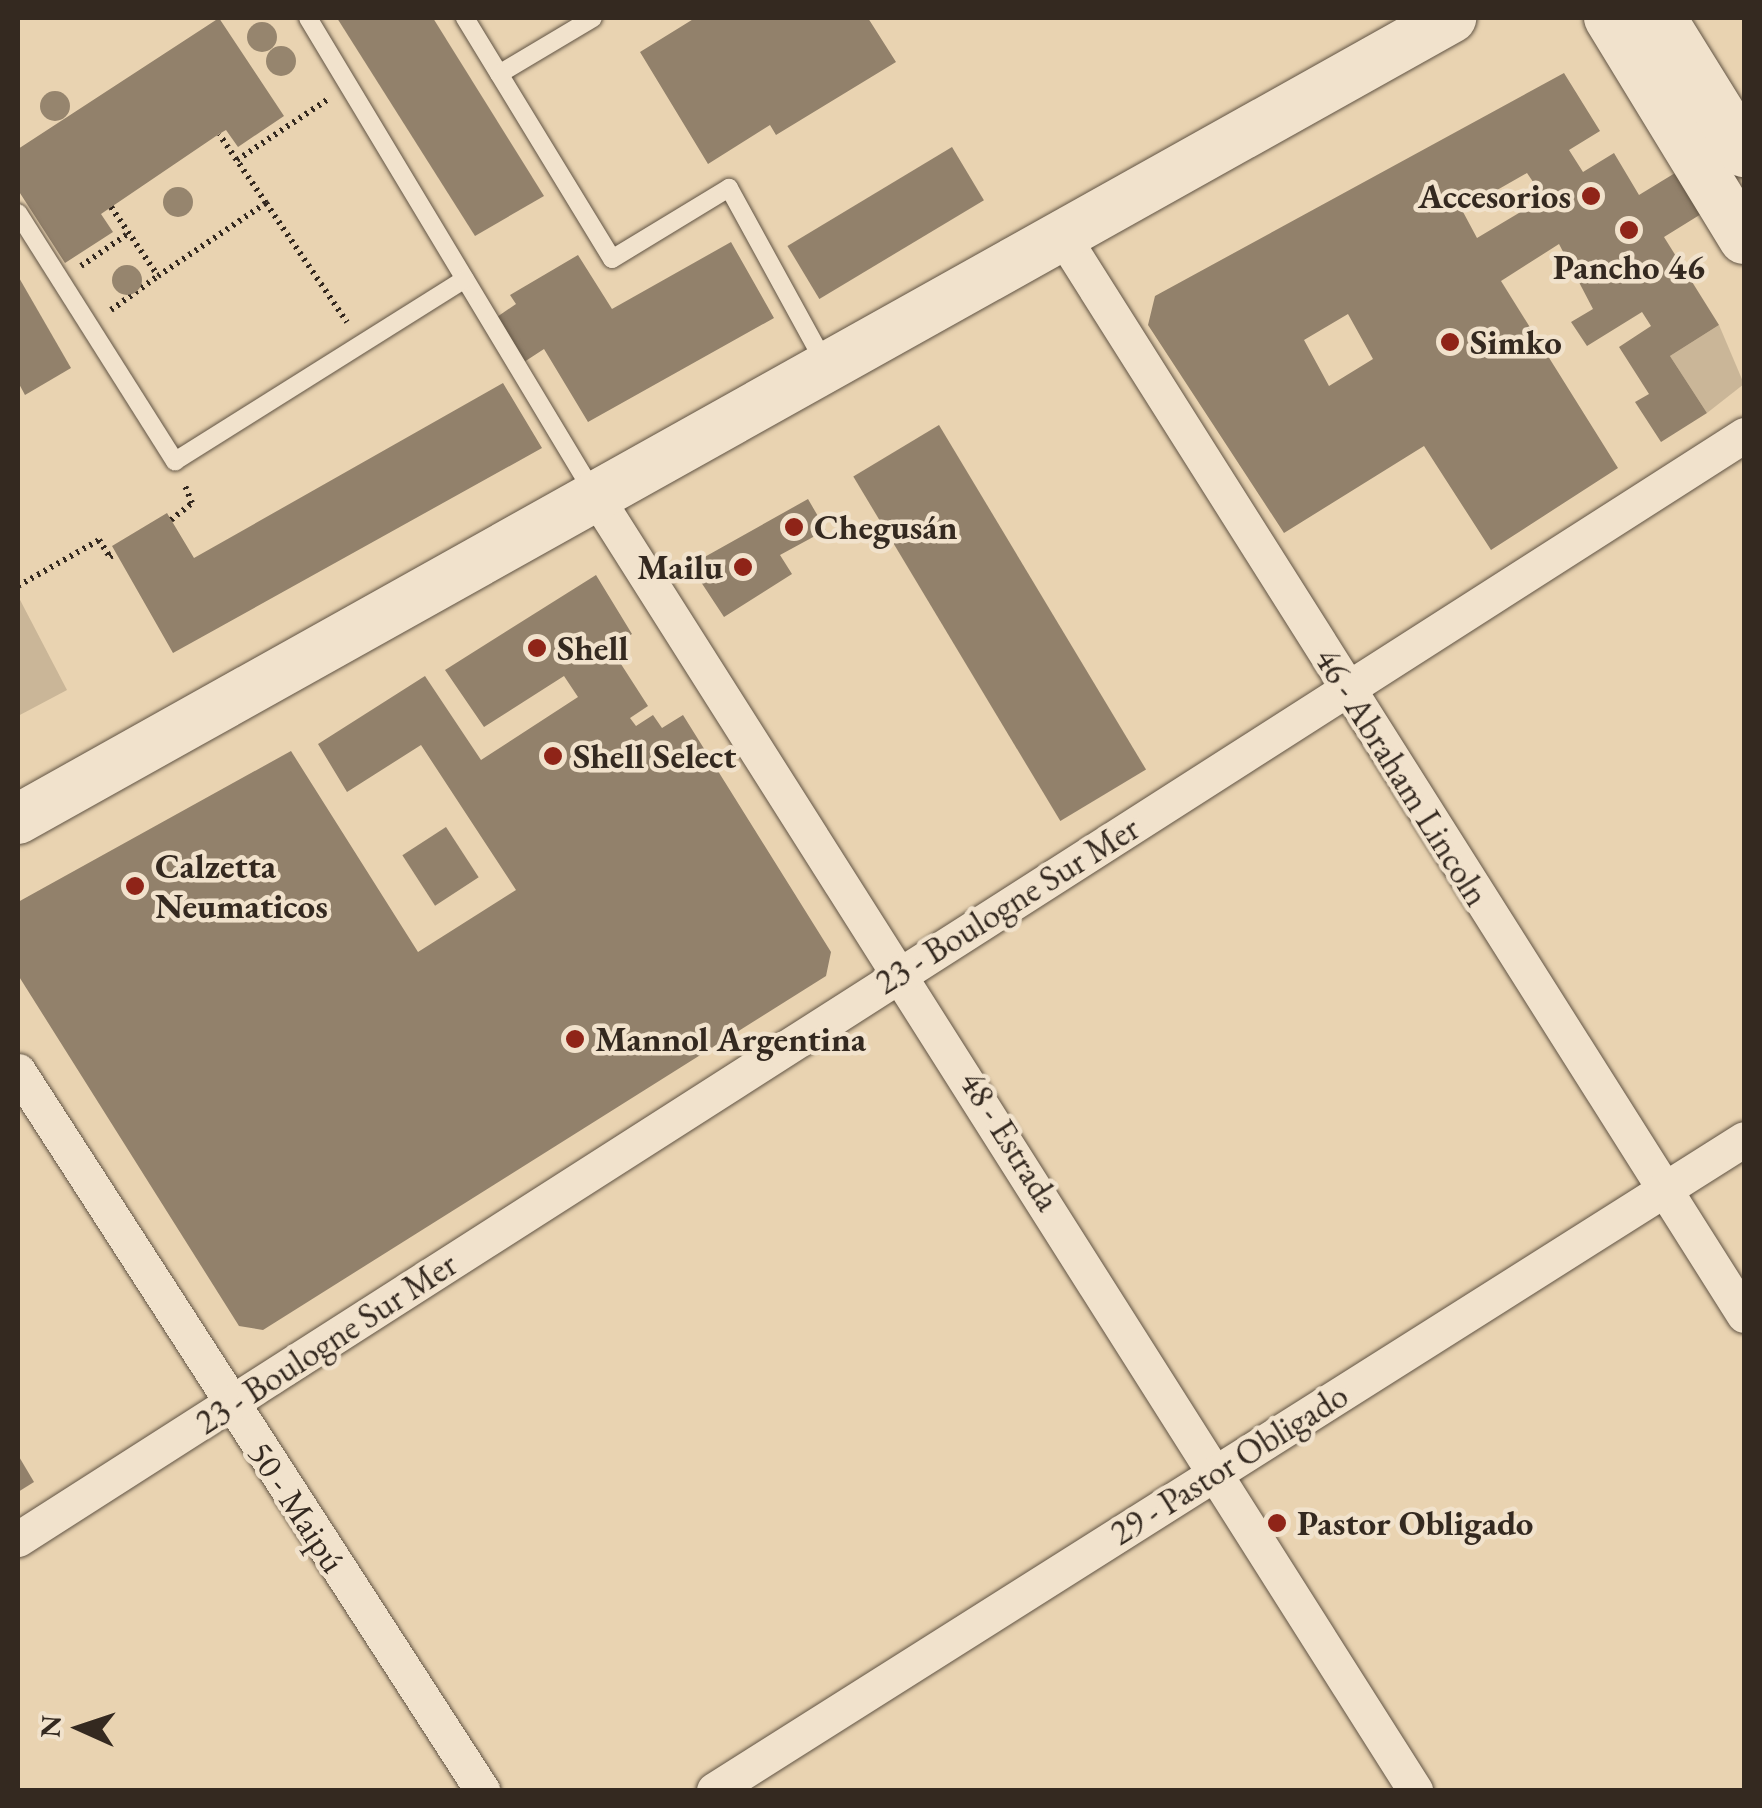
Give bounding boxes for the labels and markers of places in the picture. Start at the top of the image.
place label: Accesorios [1418,175,1571,217]
marker: Accesorios [1580,185,1602,207]
marker: Pancho 46 [1618,219,1640,241]
place label: Pancho 46 [1553,246,1705,288]
place label: Simko [1470,321,1562,363]
marker: Simko [1439,331,1461,353]
place label: Chegusán [814,506,957,548]
marker: Chegusán [783,516,805,538]
place label: Mailu [637,546,723,588]
marker: Mailu [732,556,754,578]
place label: Shell [557,627,628,669]
marker: Shell [526,637,548,659]
place label: Shell Select [573,735,736,777]
marker: Shell Select [542,745,564,767]
place label: Calzetta Neumaticos [155,845,328,927]
marker: Calzetta Neumaticos [124,875,146,897]
place label: Mannol Argentina [595,1018,866,1060]
marker: Mannol Argentina [564,1028,586,1050]
place label: Pastor Obligado [1297,1502,1533,1544]
marker: Pastor Obligado [1266,1512,1288,1534]

